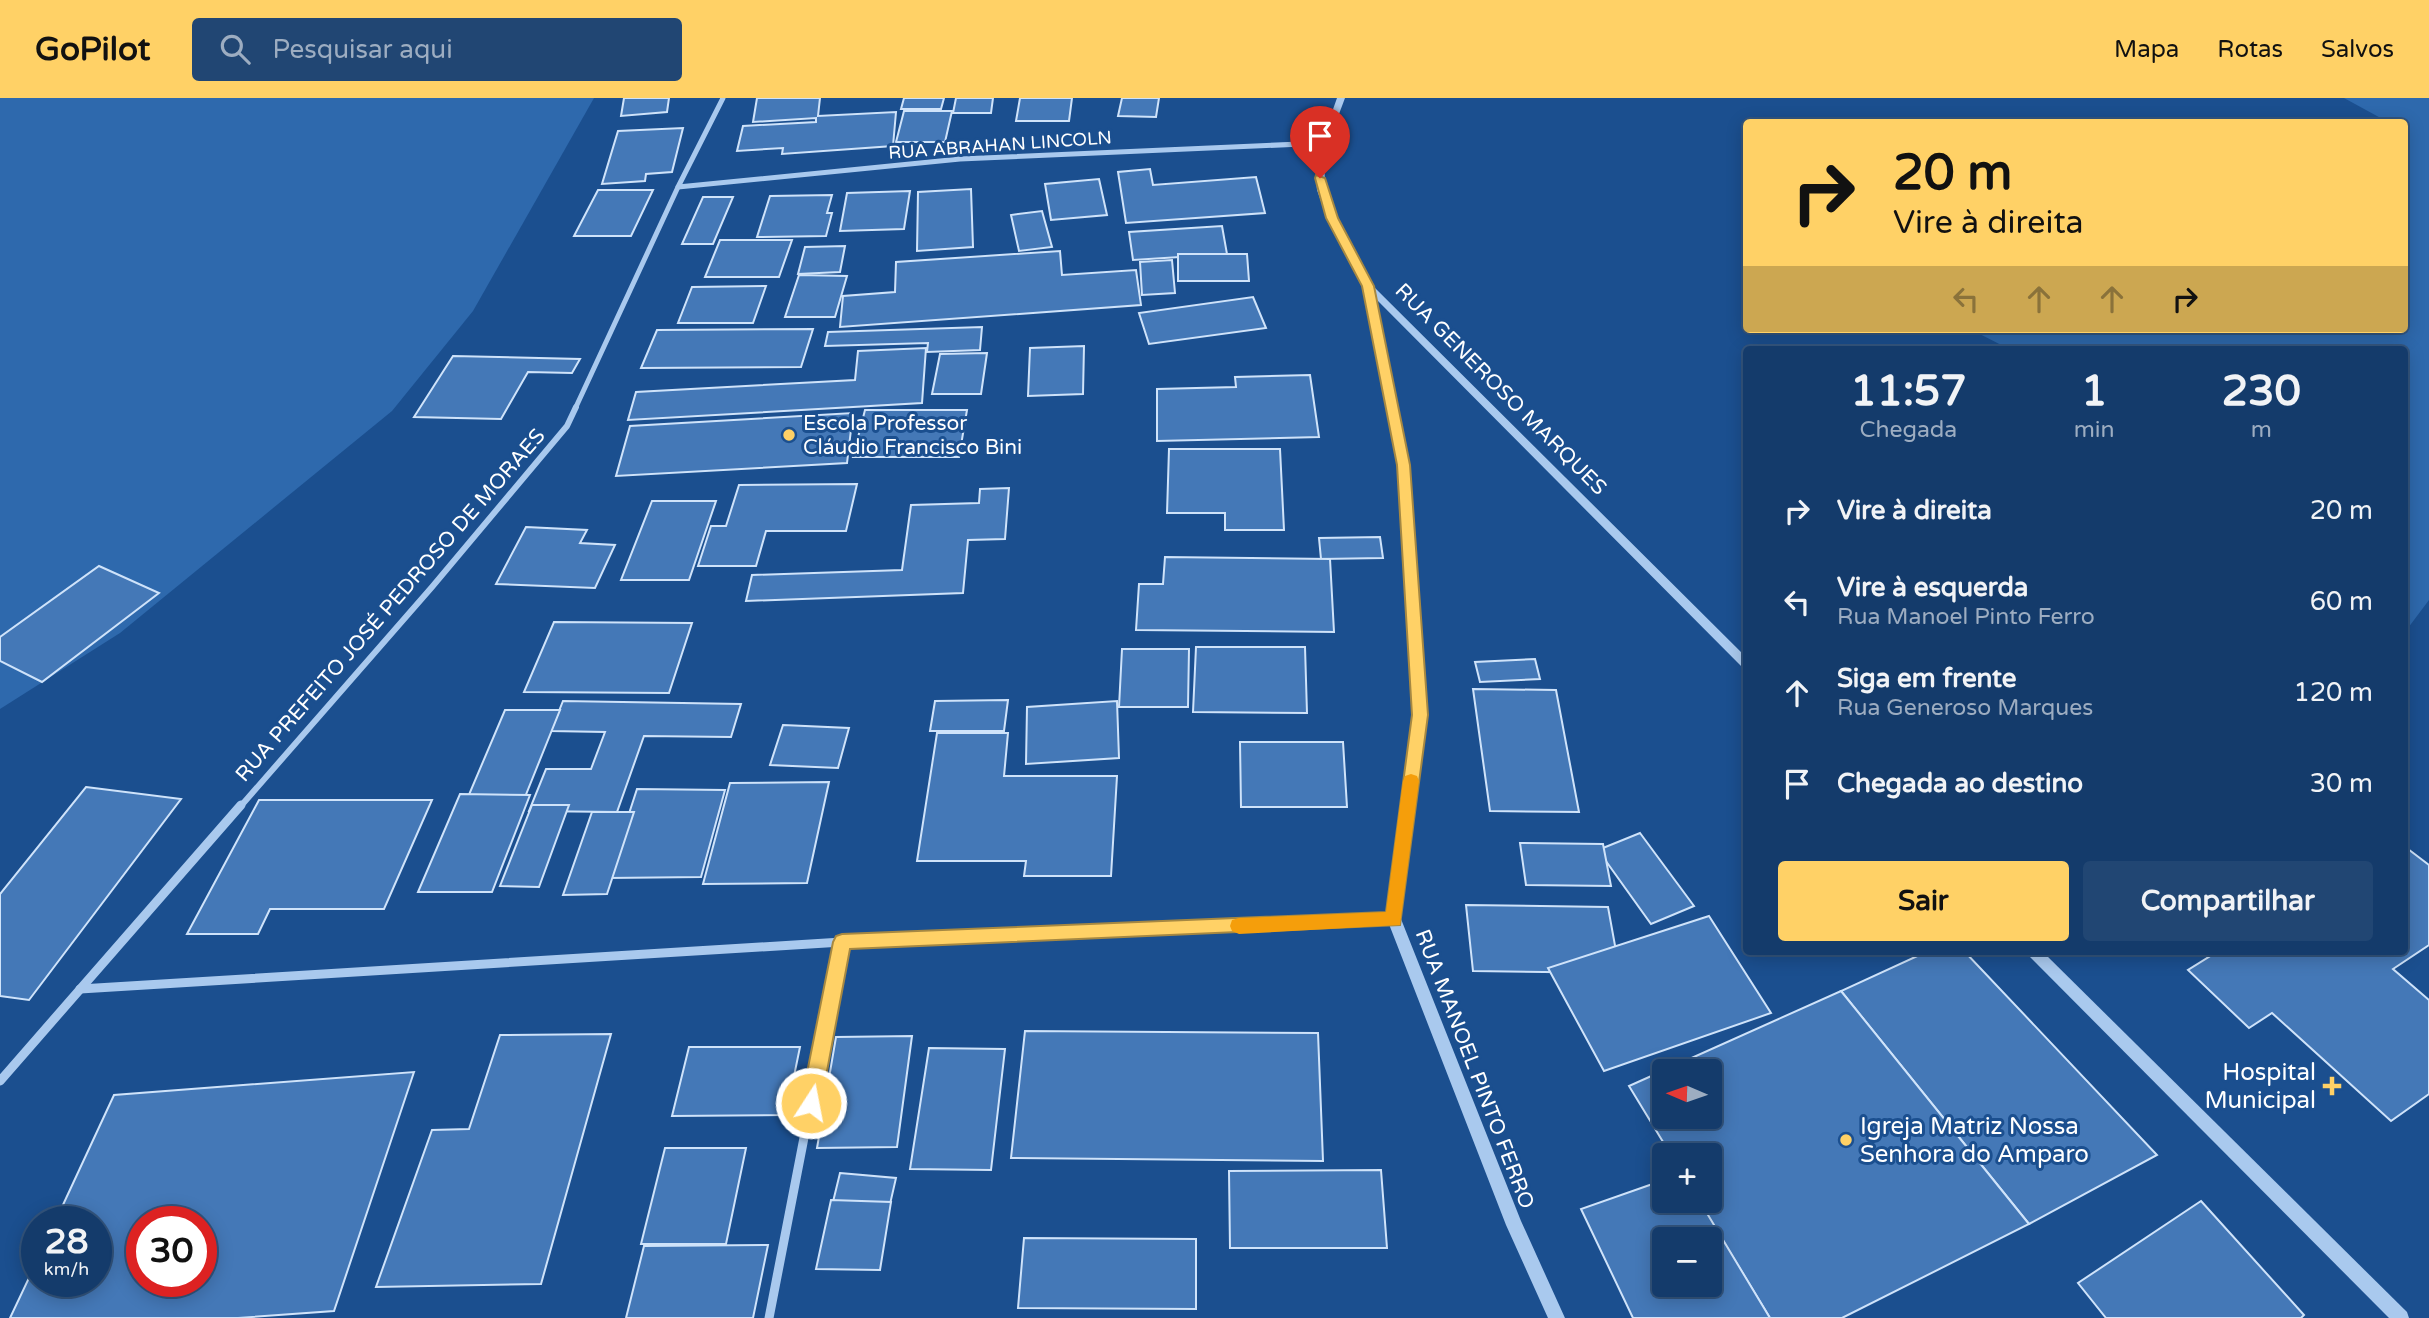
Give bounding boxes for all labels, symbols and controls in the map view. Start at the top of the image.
search box [192,18,682,81]
text: GoPilot [35,30,150,69]
icon: search [216,30,254,68]
text: Pesquisar aqui [272,34,453,65]
text: Mapa [2114,35,2179,64]
text: Rotas [2217,35,2283,64]
text: Salvos [2321,35,2394,64]
pin [1290,106,1350,178]
icon: arrive [1301,117,1339,155]
street label: RUA ABRAHAN LINCOLN [887,126,1113,164]
text: 20 m [1893,144,2012,203]
icon: right [1778,147,1869,238]
text: Vire à direita [1893,204,2084,242]
street label: RUA GENEROSO MARQUES [1390,278,1612,500]
icon: left [1947,280,1985,318]
icon: ahead [2020,280,2058,318]
icon: ahead [2093,280,2131,318]
icon: right [2166,280,2204,318]
text: 11:57 [1850,366,1967,417]
text: 1 [2081,366,2107,417]
text: 230 [2222,366,2301,417]
place label: Escola Professor Cláudio Francisco Bini [803,411,1022,460]
text: Chegada [1859,416,1957,444]
text: min [2074,416,2115,444]
text: m [2251,416,2272,444]
street label: RUA PREFEITO JOSÉ PEDROSO DE MORAES [230,424,551,787]
marker: Escola Professor Cláudio Francisco Bini [781,427,797,443]
icon: right [1778,492,1816,530]
text: Vire à direita [1837,495,1992,526]
text: 20 m [2310,495,2373,526]
text: Vire à esquerda [1837,572,2028,603]
icon: left [1778,583,1816,621]
text: 60 m [2310,586,2373,617]
text: Rua Manoel Pinto Ferro [1837,603,2095,631]
text: Siga em frente [1837,663,2017,694]
icon: ahead [1778,674,1816,712]
text: 120 m [2293,677,2373,708]
text: Rua Generoso Marques [1837,694,2093,722]
icon: arrive [1778,765,1816,803]
text: Chegada ao destino [1837,768,2083,799]
text: 30 m [2310,768,2373,799]
button: Sair [1778,861,2069,941]
button: Compartilhar [2083,861,2373,941]
street label: RUA MANOEL PINTO FERRO [1410,926,1539,1212]
place label: Hospital Municipal [2205,1058,2316,1115]
north arrow [1652,1059,1722,1129]
map controls [1652,1059,1722,1297]
position arrow [774,1066,848,1140]
marker: Hospital Municipal [2322,1076,2342,1096]
place label: Igreja Matriz Nossa Senhora do Amparo [1860,1112,2089,1169]
marker: Igreja Matriz Nossa Senhora do Amparo [1838,1132,1854,1148]
button: + [1652,1143,1722,1213]
speed limit sign: 30 [126,1206,217,1297]
text: 28 [45,1221,88,1263]
button: − [1652,1227,1722,1297]
text: km/h [44,1258,89,1280]

